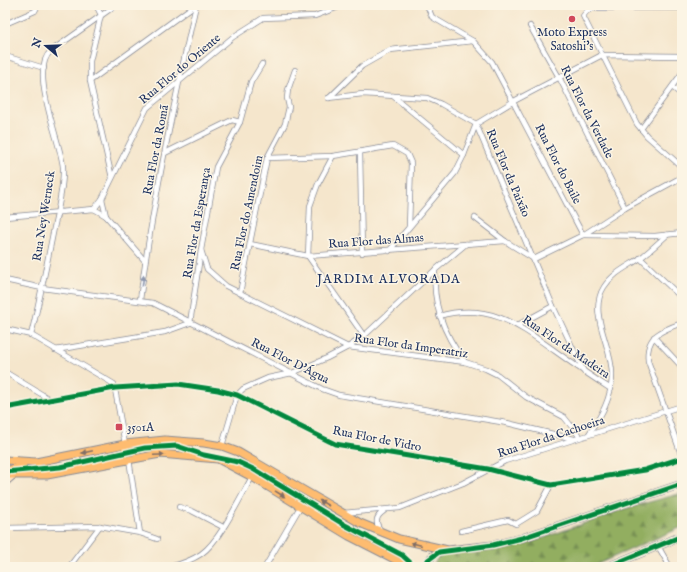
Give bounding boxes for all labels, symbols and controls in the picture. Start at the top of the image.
marker: Moto Express Satoshi's [567,14,577,24]
place label: Moto Express Satoshi's [537,25,607,54]
north arrow [26,26,66,66]
street label: Rua Flor do Oriente [136,30,224,107]
text: N [29,36,46,51]
street label: Rua Flor da Verdade [557,63,617,161]
street label: Rua Flor da Romã [140,103,172,196]
street label: Rua Flor do Baile [531,121,585,207]
street label: Rua Flor da Paixão [483,127,534,220]
street label: Rua Flor do Amendoim [227,154,267,272]
street label: Rua Flor da Esperança [180,166,215,280]
street label: Rua Ney Werneck [29,169,59,262]
street label: Rua Flor das Almas [328,230,424,252]
district label: JARDIM ALVORADA [315,271,461,288]
one-way arrow [140,274,146,287]
street label: Rua Flor da Madeira [519,312,613,382]
street label: Rua Flor da Imperatriz [353,331,469,362]
street label: Rua Flor D'Água [248,334,333,388]
street label: Rua Flor da Cachoeira [496,412,607,461]
place label: 3501A [127,420,155,435]
marker: 3501A [114,422,124,432]
street label: Rua Flor de Vidro [331,423,423,455]
one-way arrow [80,449,93,455]
one-way arrow [153,451,165,458]
one-way arrow [275,490,285,498]
one-way arrow [318,499,330,506]
one-way arrow [409,541,421,547]

